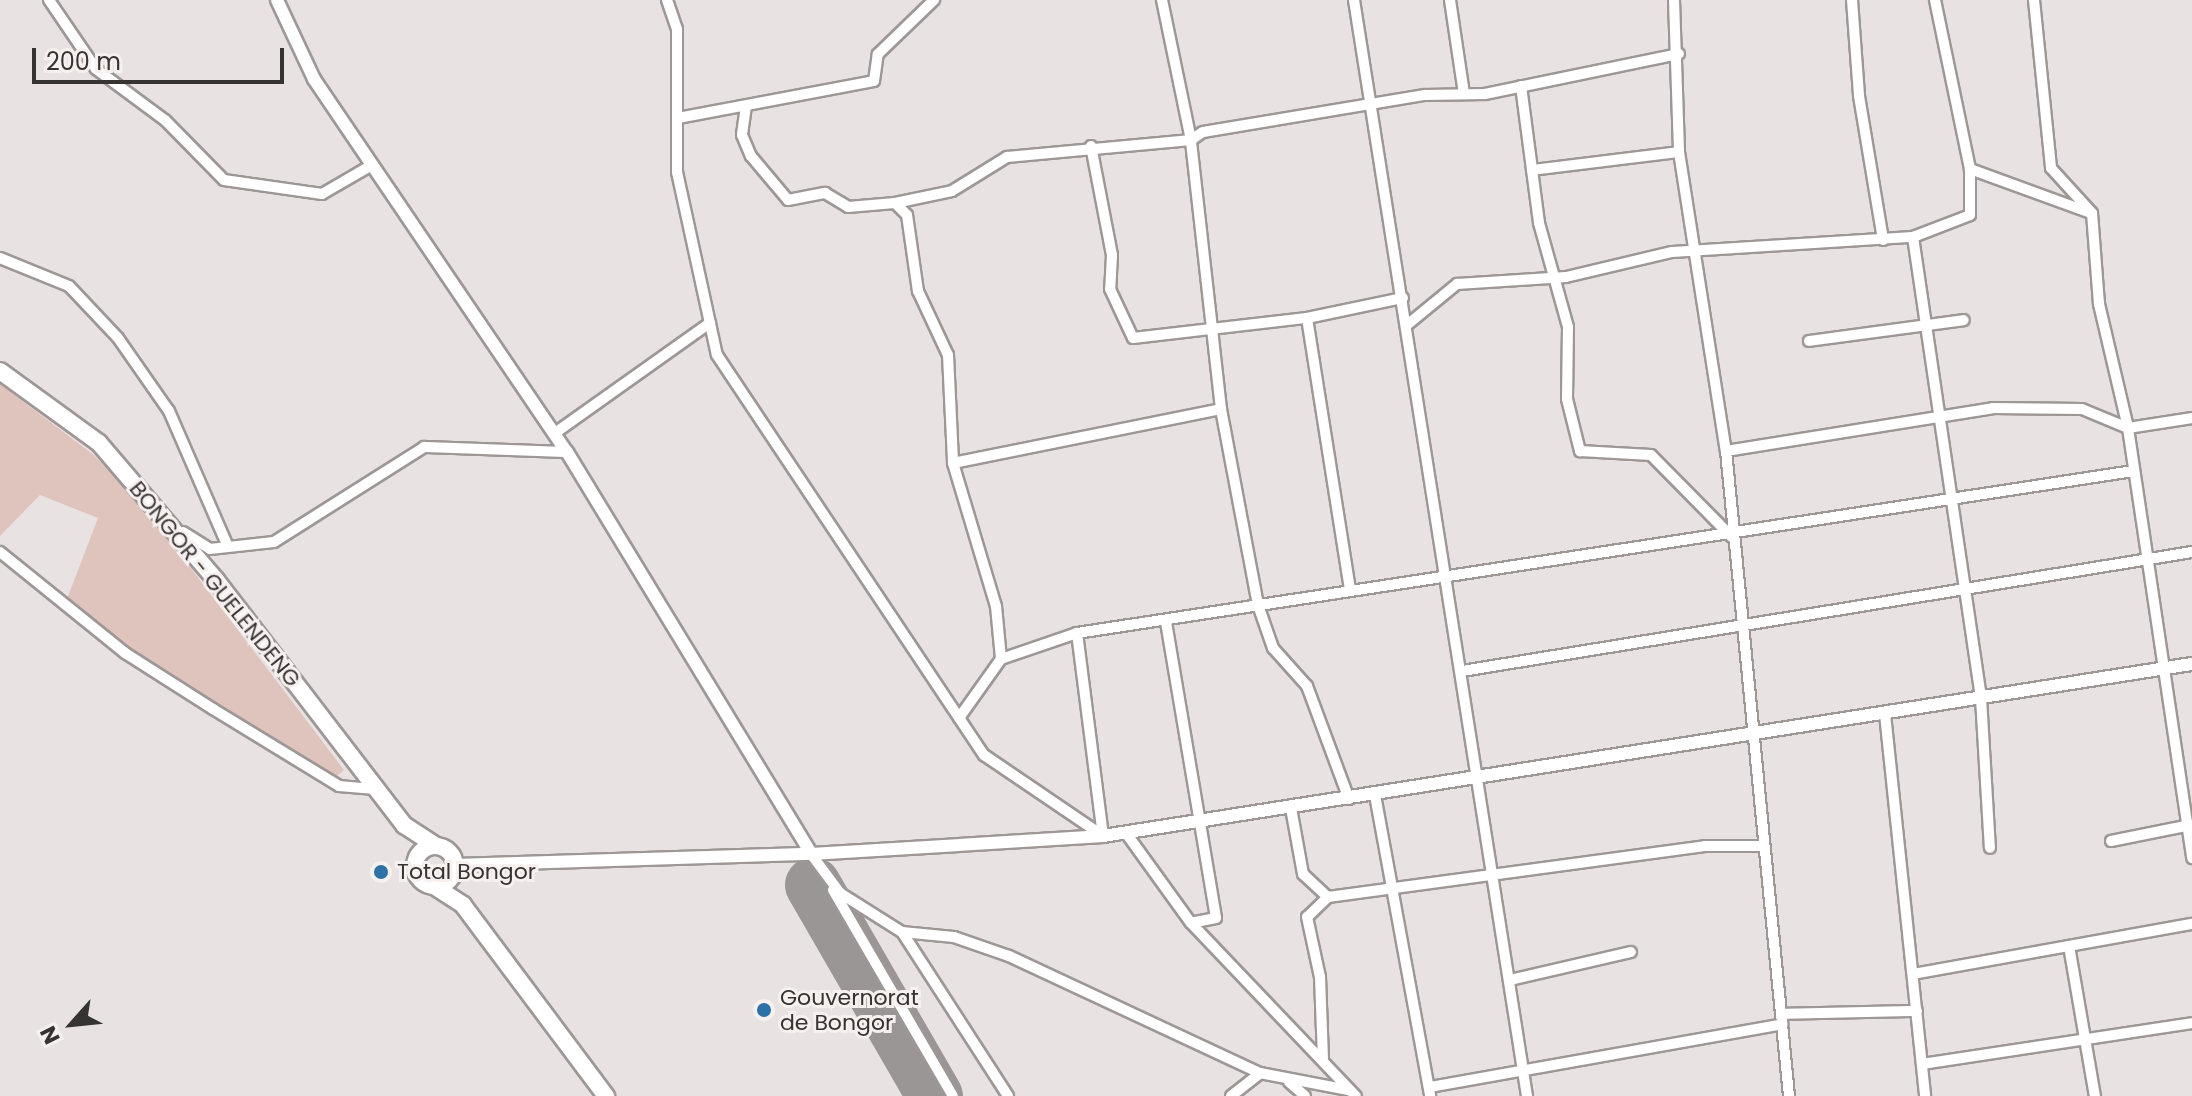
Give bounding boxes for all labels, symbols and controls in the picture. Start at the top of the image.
scale bar [36,32,288,82]
text: 200 m [46,45,121,78]
street label: BONGOR - GUELENDENG [124,476,306,692]
place label: Total Bongor [397,859,536,885]
marker: Total Bongor [372,863,390,881]
north arrow [32,984,112,1064]
place label: Gouvernorat de Bongor [780,984,919,1036]
marker: Gouvernorat de Bongor [755,1001,773,1019]
text: N [33,1021,68,1050]

